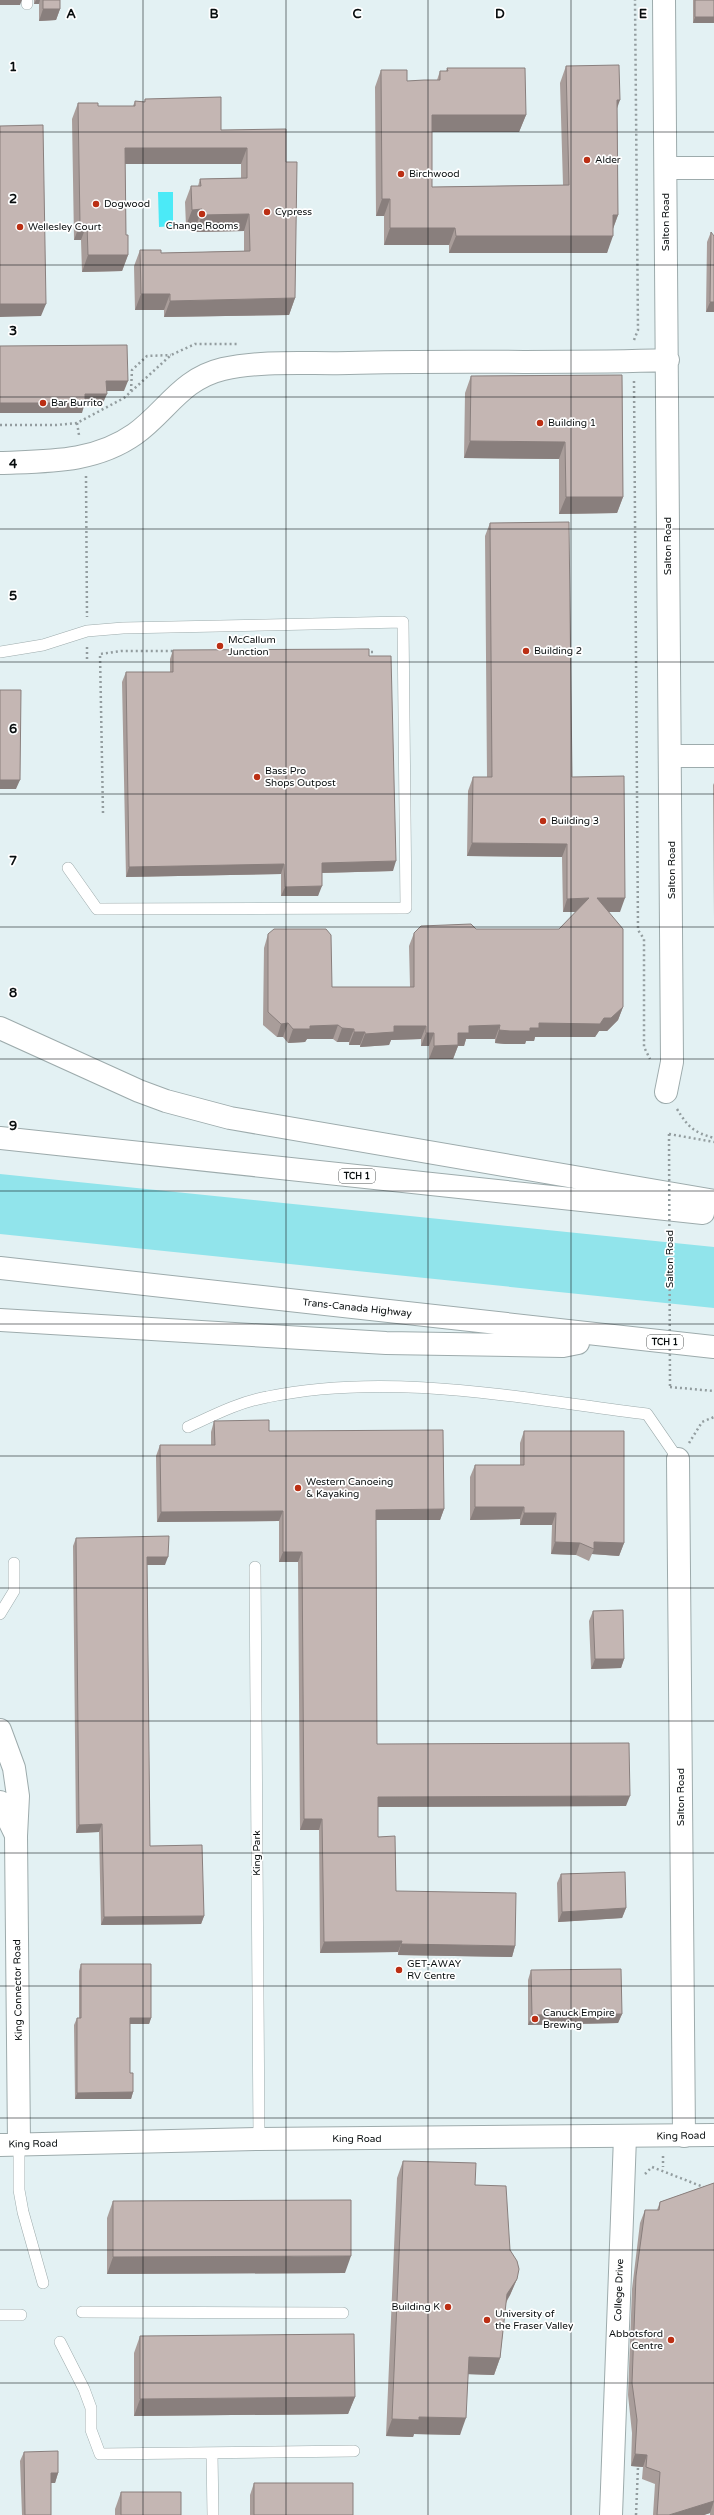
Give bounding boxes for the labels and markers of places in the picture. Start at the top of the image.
place label: Alder [595,154,621,166]
marker: Alder [582,155,592,165]
place label: Birchwood [409,168,460,180]
marker: Birchwood [396,169,406,179]
place label: Dogwood [104,198,150,210]
marker: Dogwood [91,199,101,209]
place label: Cypress [275,206,312,218]
marker: Cypress [262,207,272,217]
marker: Change Rooms [197,209,207,219]
place label: Change Rooms [166,220,238,232]
place label: Wellesley Court [28,221,102,233]
marker: Wellesley Court [15,222,25,232]
place label: Bar Burrito [51,397,103,409]
marker: Bar Burrito [38,398,48,408]
place label: Building 1 [548,417,596,429]
marker: Building 1 [535,418,545,428]
place label: McCallum Junction [228,634,276,658]
marker: McCallum Junction [215,641,225,651]
place label: Building 2 [534,645,582,657]
marker: Building 2 [521,646,531,656]
place label: Bass Pro Shops Outpost [265,765,336,789]
marker: Bass Pro Shops Outpost [252,772,262,782]
place label: Building 3 [551,815,599,827]
marker: Building 3 [538,816,548,826]
place label: Western Canoeing & Kayaking [306,1476,393,1500]
marker: Western Canoeing & Kayaking [293,1483,303,1493]
place label: GET-AWAY RV Centre [407,1958,462,1982]
marker: GET-AWAY RV Centre [394,1965,404,1975]
place label: Canuck Empire Brewing [543,2007,615,2031]
marker: Canuck Empire Brewing [530,2014,540,2024]
place label: Building K [392,2301,440,2313]
marker: Building K [443,2302,453,2312]
place label: University of the Fraser Valley [495,2308,574,2332]
marker: University of the Fraser Valley [482,2315,492,2325]
place label: Abbotsford Centre [609,2328,663,2352]
marker: Abbotsford Centre [666,2335,676,2345]

